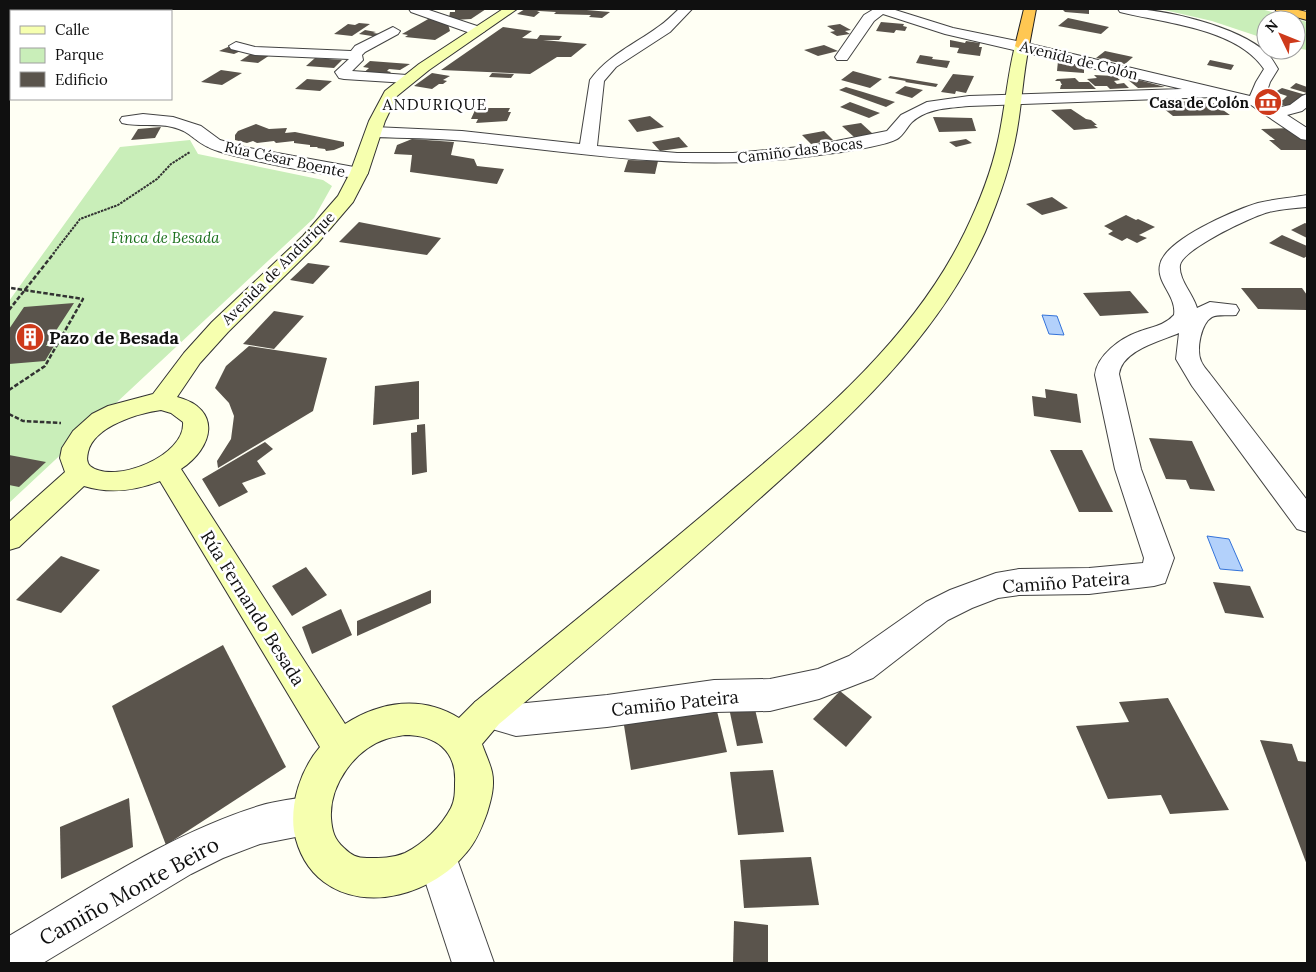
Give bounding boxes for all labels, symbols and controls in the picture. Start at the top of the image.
legend [10,10,172,100]
north arrow [1256,10,1306,60]
text: N [1261,16,1282,36]
text: Calle [55,20,90,39]
street label: Avenida de Colón [1017,36,1140,84]
text: Parque [55,45,104,64]
text: Edificio [55,70,108,89]
museum icon: Casa de Colón [1253,87,1283,117]
place label: Casa de Colón [1149,93,1249,112]
district label: ANDURIQUE [382,94,487,114]
street label: Camiño das Bocas [736,133,864,167]
street label: Rúa César Boente [223,137,347,181]
street label: Avenida de Andurique [217,207,339,329]
park label: Finca de Besada [111,228,220,247]
building icon: Pazo de Besada [15,322,45,352]
place label: Pazo de Besada [49,326,180,349]
street label: Rúa Fernando Besada [196,526,310,690]
street label: Camiño Pateira [1001,566,1131,598]
street label: Camiño Pateira [610,685,740,721]
street label: Camiño Monte Beiro [34,830,224,952]

